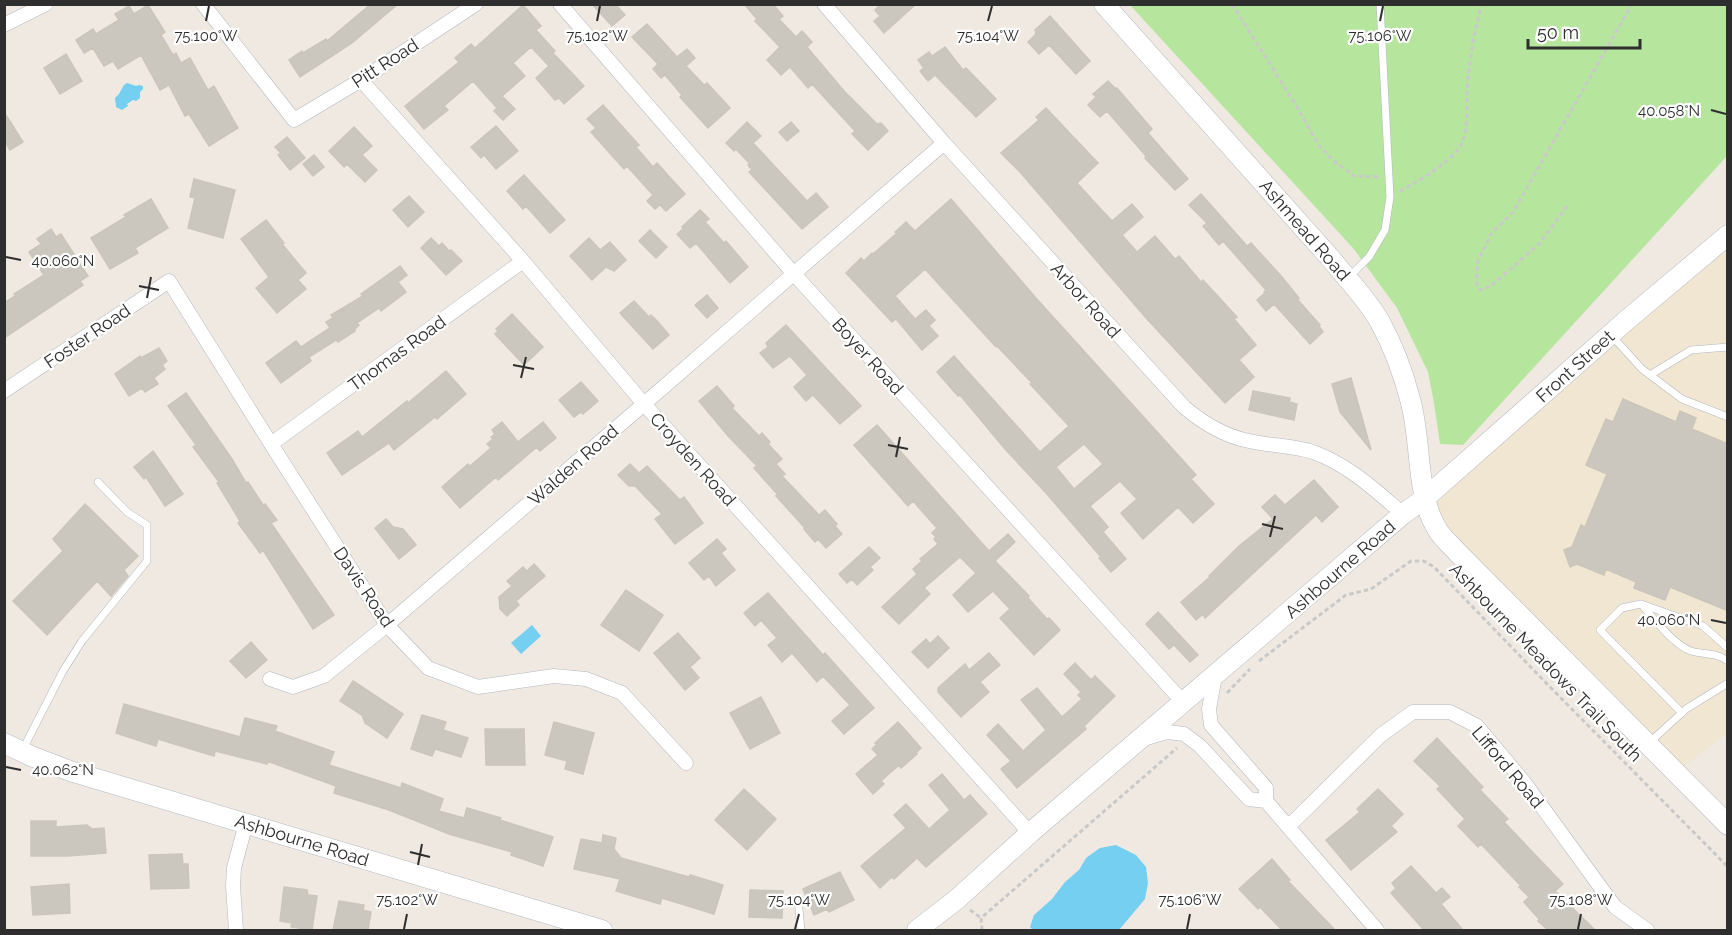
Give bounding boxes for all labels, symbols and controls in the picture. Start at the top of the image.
scale bar [1528,12,1640,50]
text: 50 m [1537,22,1579,43]
text: 75.100°W [175,27,238,45]
text: 75.102°W [566,27,628,45]
text: 75.104°W [957,27,1019,45]
text: 75.106°W [1348,27,1412,45]
street label: Pitt Road [348,34,422,92]
text: 40.058°N [1638,102,1700,120]
street label: Ashmead Road [1255,175,1355,285]
text: 40.060°N [32,252,94,270]
street label: Arbor Road [1047,258,1125,342]
street label: Foster Road [40,299,134,373]
street label: Thomas Road [344,311,450,395]
street label: Boyer Road [828,313,908,399]
street label: Front Street [1532,326,1618,406]
street label: Croyden Road [646,408,740,510]
street label: Walden Road [524,420,622,510]
street label: Ashbourne Road [1281,516,1399,622]
street label: Davis Road [329,543,399,631]
street label: Ashbourne Meadows Trail South [1445,558,1647,766]
text: 40.060°N [1638,611,1700,629]
street label: Lifford Road [1468,722,1548,812]
text: 40.062°N [32,761,94,779]
street label: Ashbourne Road [233,810,371,870]
text: 75.102°W [376,891,438,909]
text: 75.104°W [768,891,830,909]
text: 75.106°W [1158,891,1222,909]
text: 75.108°W [1550,891,1613,909]

